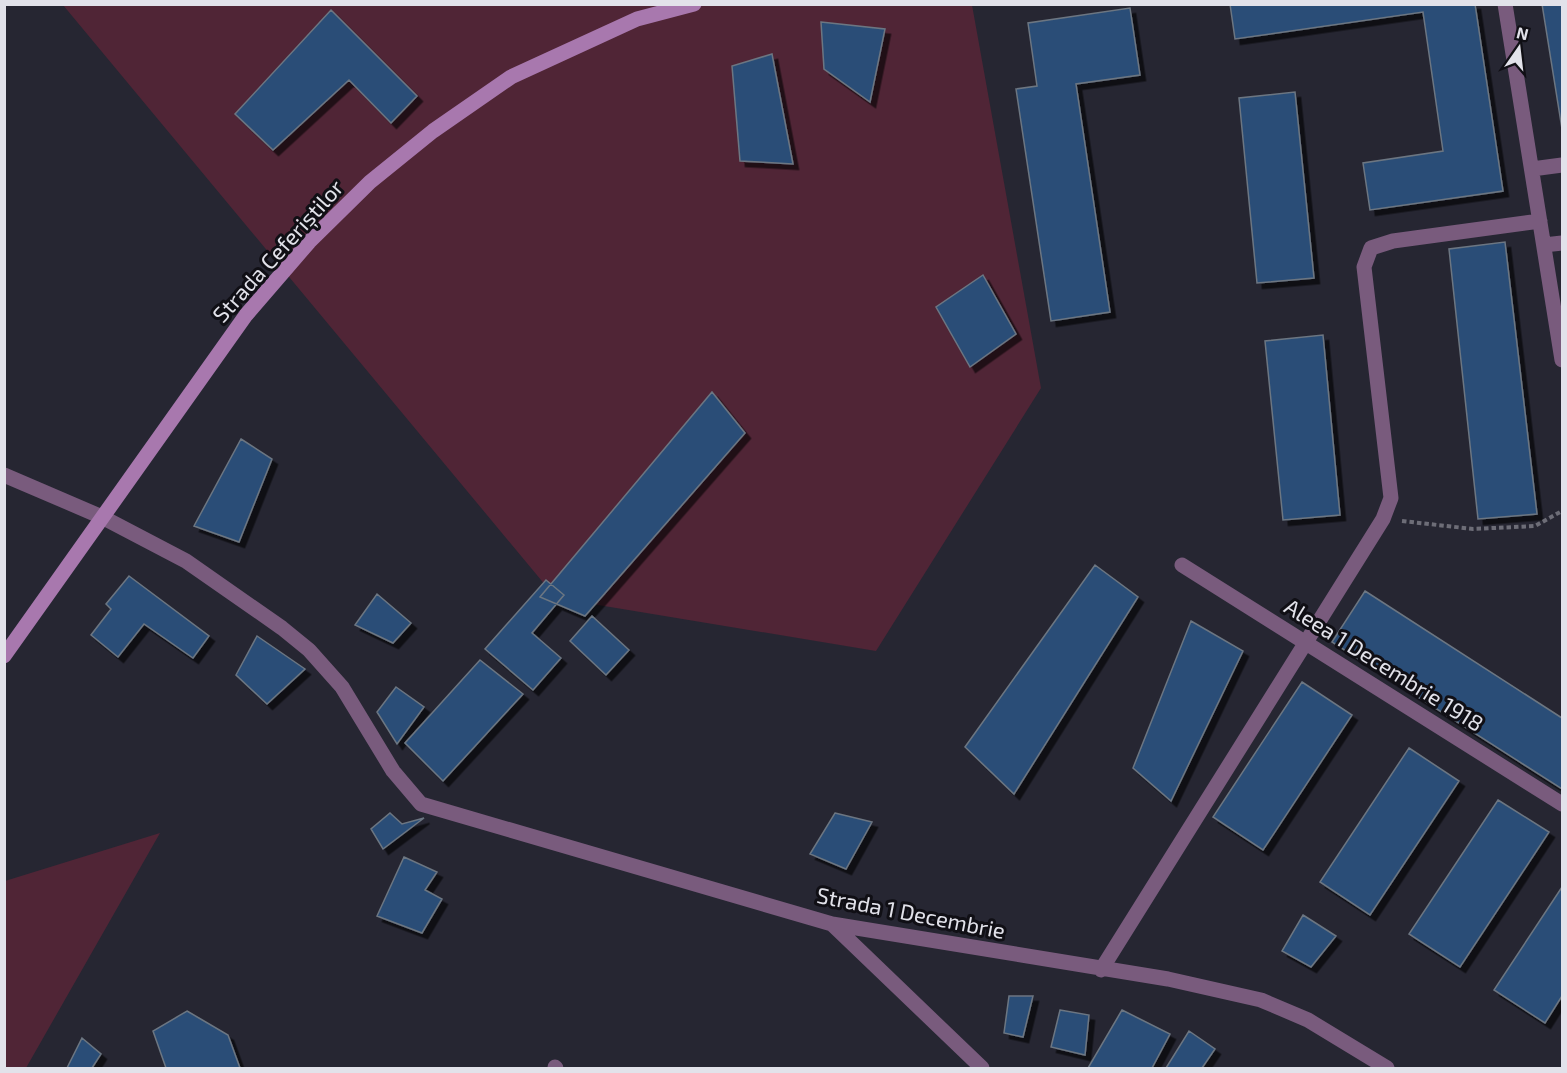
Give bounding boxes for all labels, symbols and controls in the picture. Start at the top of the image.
north arrow [1489,18,1549,78]
text: N [1515,22,1531,44]
street label: Strada Ceferiștilor [207,174,350,328]
street label: Aleea 1 Decembrie 1918 [1280,592,1489,736]
street label: Strada 1 Decembrie [815,881,1008,943]

